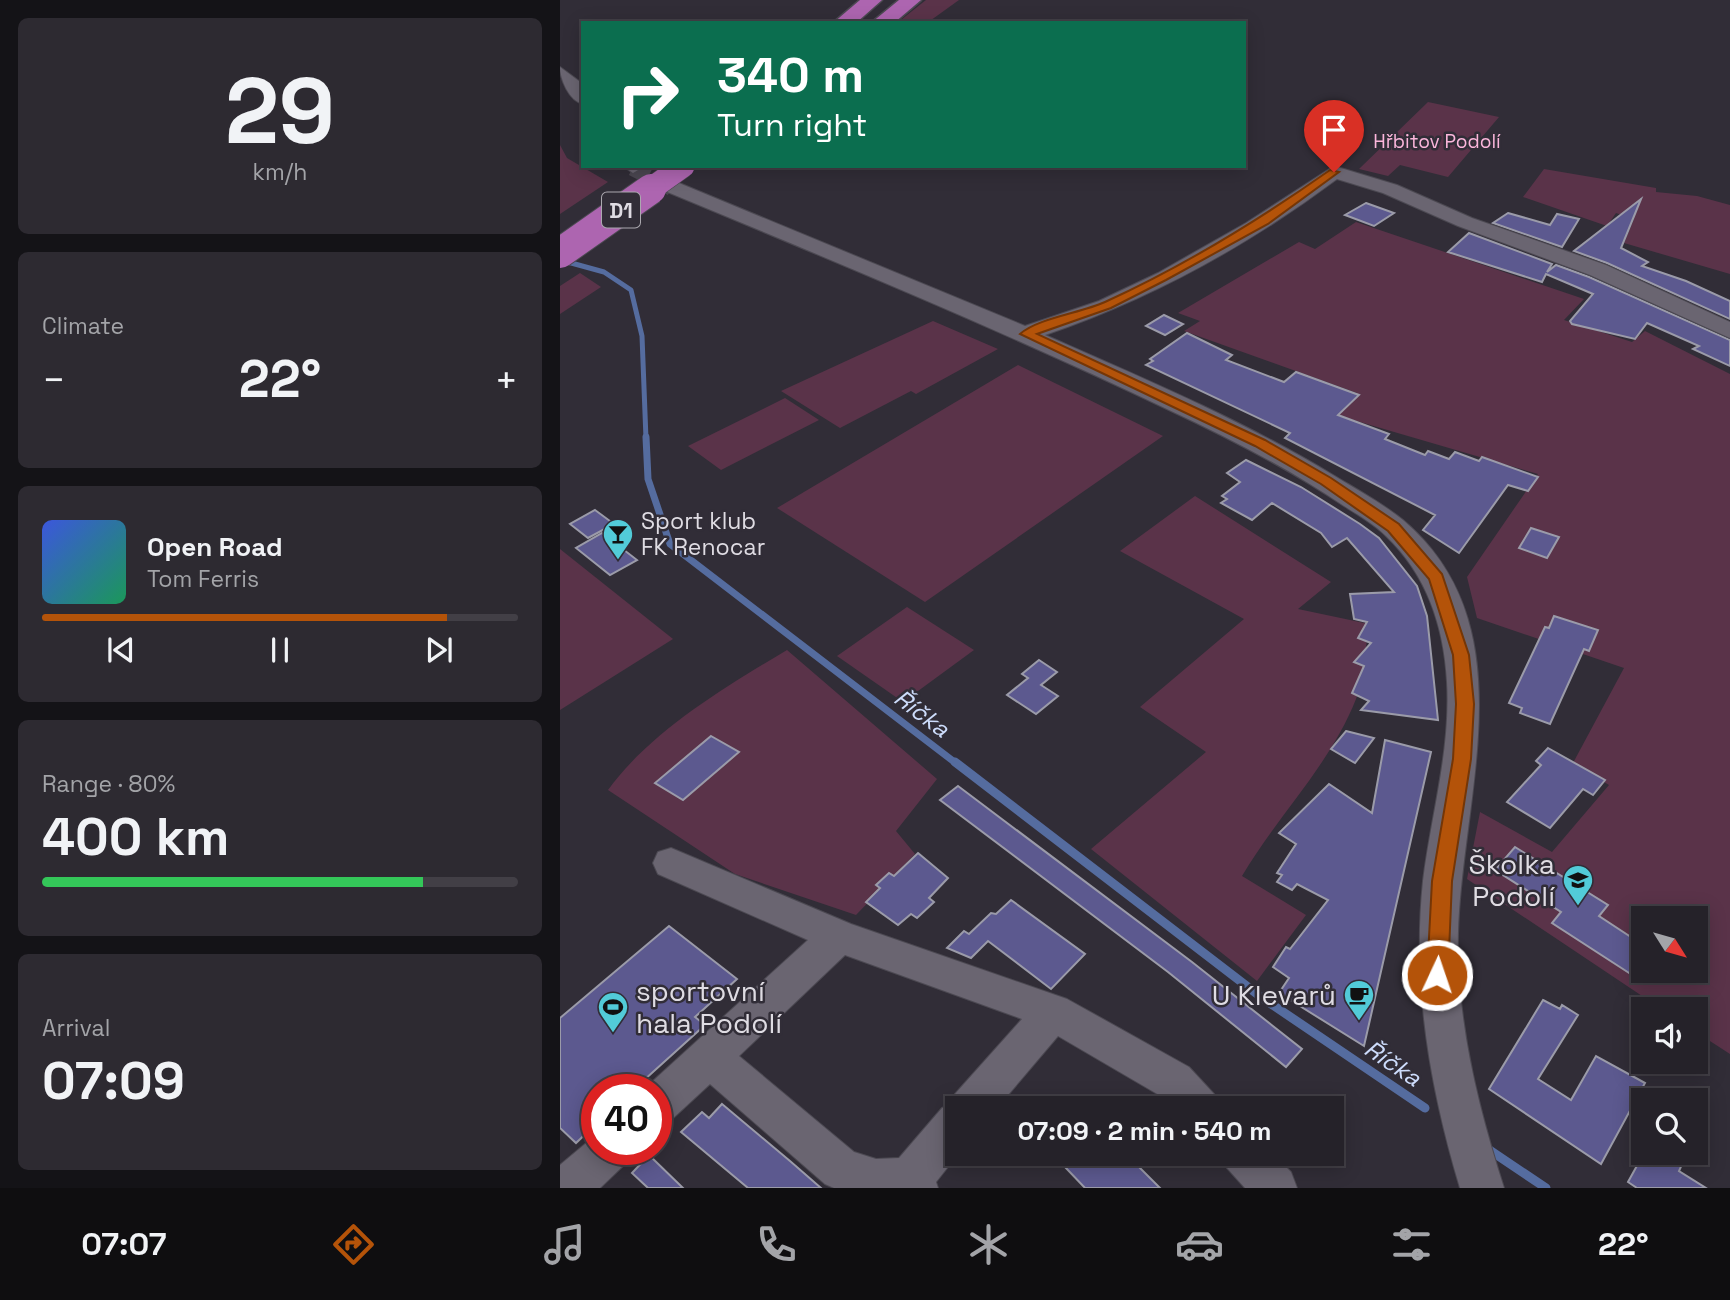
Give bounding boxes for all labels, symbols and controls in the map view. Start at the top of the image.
text: 340 m [717,44,864,106]
icon: right [602,49,693,140]
text: 29 [225,53,335,170]
pin [1304,100,1364,172]
text: Turn right [717,105,867,145]
icon: arrive [1315,111,1353,149]
park label: Hřbitov Podolí [1373,129,1501,154]
text: km/h [253,157,307,187]
road number: D1 [602,192,640,228]
text: Climate [42,311,124,341]
text: 22° [239,346,321,412]
text: − [42,356,66,404]
text: + [494,356,518,404]
place label: Sport klub FK Renocar [641,506,765,562]
bar icon: Sport klub FK Renocar [601,517,635,561]
text: Open Road [147,530,283,564]
text: Tom Ferris [147,564,259,594]
icon: previous [102,631,140,669]
icon: pause [261,631,299,669]
icon: next [420,631,458,669]
water label: Říčka [888,682,956,744]
text: Range · 80% [42,769,175,799]
text: 400 km [42,804,229,870]
place label: Školka Podolí [1469,846,1555,914]
school or university icon: Školka Podolí [1561,863,1595,907]
north arrow [1631,906,1708,984]
map controls [1631,906,1708,1165]
position arrow [1400,938,1474,1012]
place label: sportovní hala Podolí [636,973,782,1041]
place label: U Klevarů [1212,977,1336,1013]
cafe icon: U Klevarů [1342,978,1376,1022]
sports icon: sportovní hala Podolí [596,990,630,1034]
button: sound [1631,997,1708,1074]
text: Arrival [42,1013,110,1043]
water label: Říčka [1359,1033,1427,1093]
text: 07:09 [42,1048,185,1114]
speed limit sign: 40 [581,1074,672,1165]
button: search [1631,1088,1708,1165]
text: 07:09 · 2 min · 540 m [1017,1114,1272,1148]
icon: directions [329,1220,378,1269]
icon: music [540,1220,589,1269]
icon: phone [752,1220,801,1269]
icon: climate [964,1220,1013,1269]
icon: car [1175,1220,1224,1269]
icon: filters [1387,1220,1436,1269]
text: 07:07 [81,1224,166,1264]
text: 22° [1598,1224,1649,1264]

